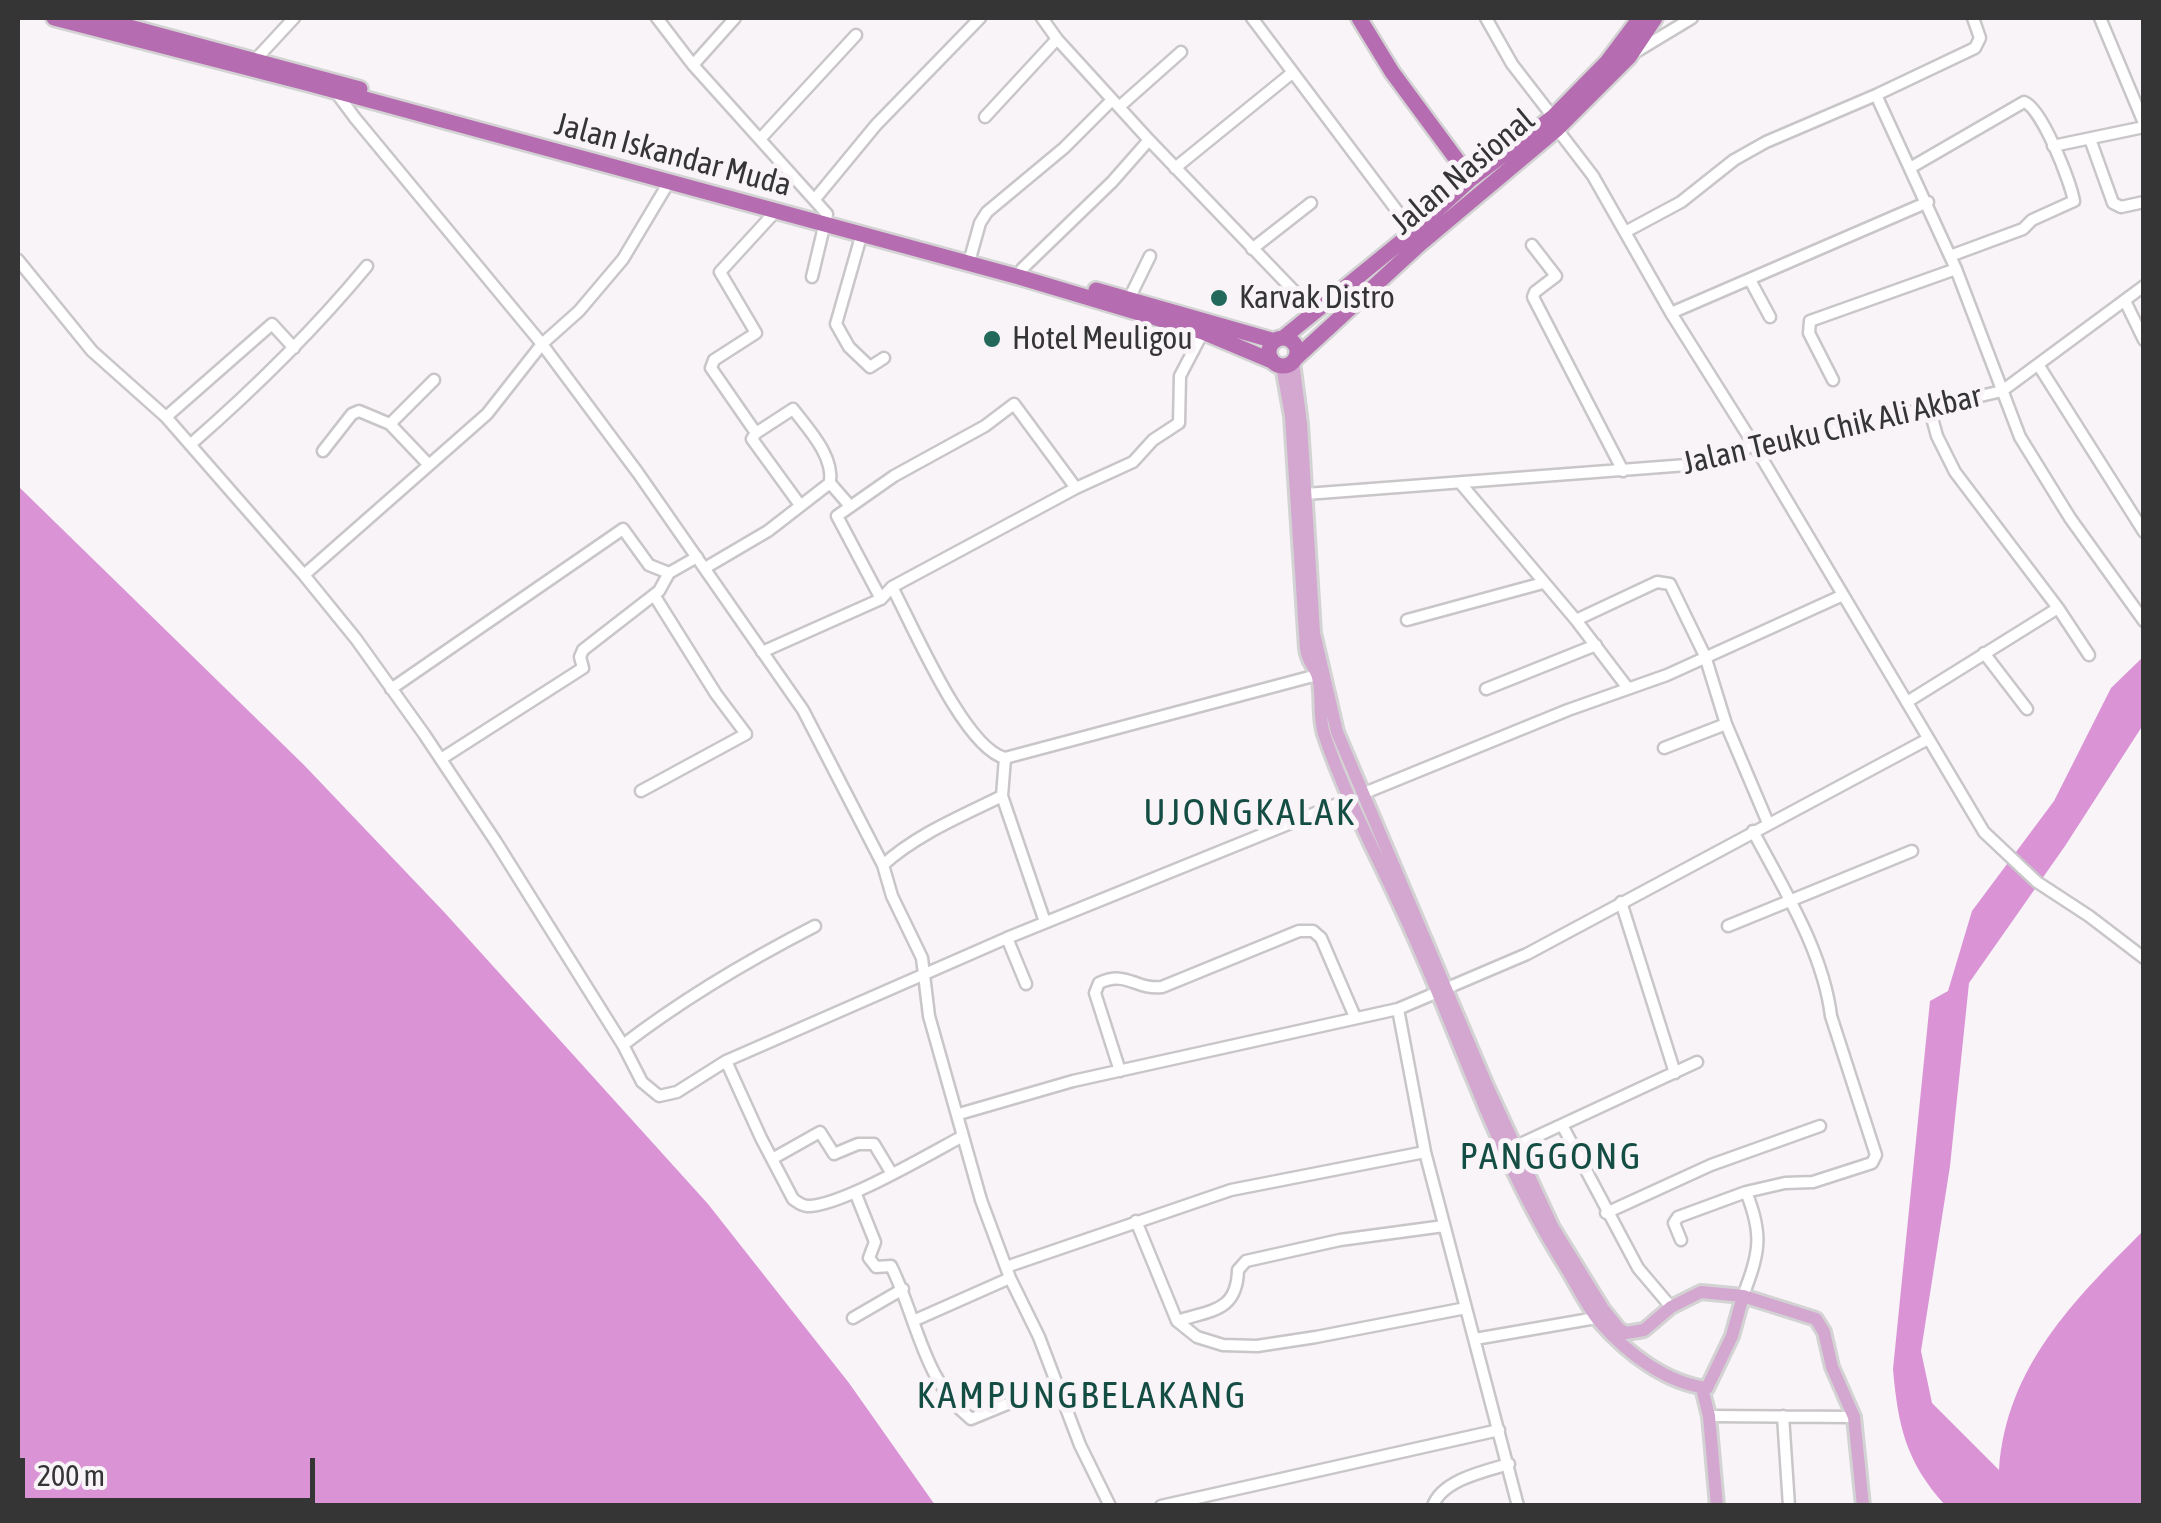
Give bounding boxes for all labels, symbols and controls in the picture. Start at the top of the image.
street label: Jalan Nasional [1384,101,1542,243]
street label: Jalan Iskandar Muda [551,105,795,205]
place label: Karvak Distro [1239,279,1395,317]
marker: Karvak Distro [1208,287,1230,309]
place label: Hotel Meuligou [1012,320,1193,358]
marker: Hotel Meuligou [981,328,1003,350]
street label: Jalan Teuku Chik Ali Akbar [1679,377,1985,483]
district label: UJONGKALAK [1143,790,1357,836]
district label: PANGGONG [1459,1134,1643,1180]
district label: KAMPUNGBELAKANG [916,1373,1248,1419]
scale bar [25,1438,320,1500]
text: 200 m [37,1458,105,1492]

